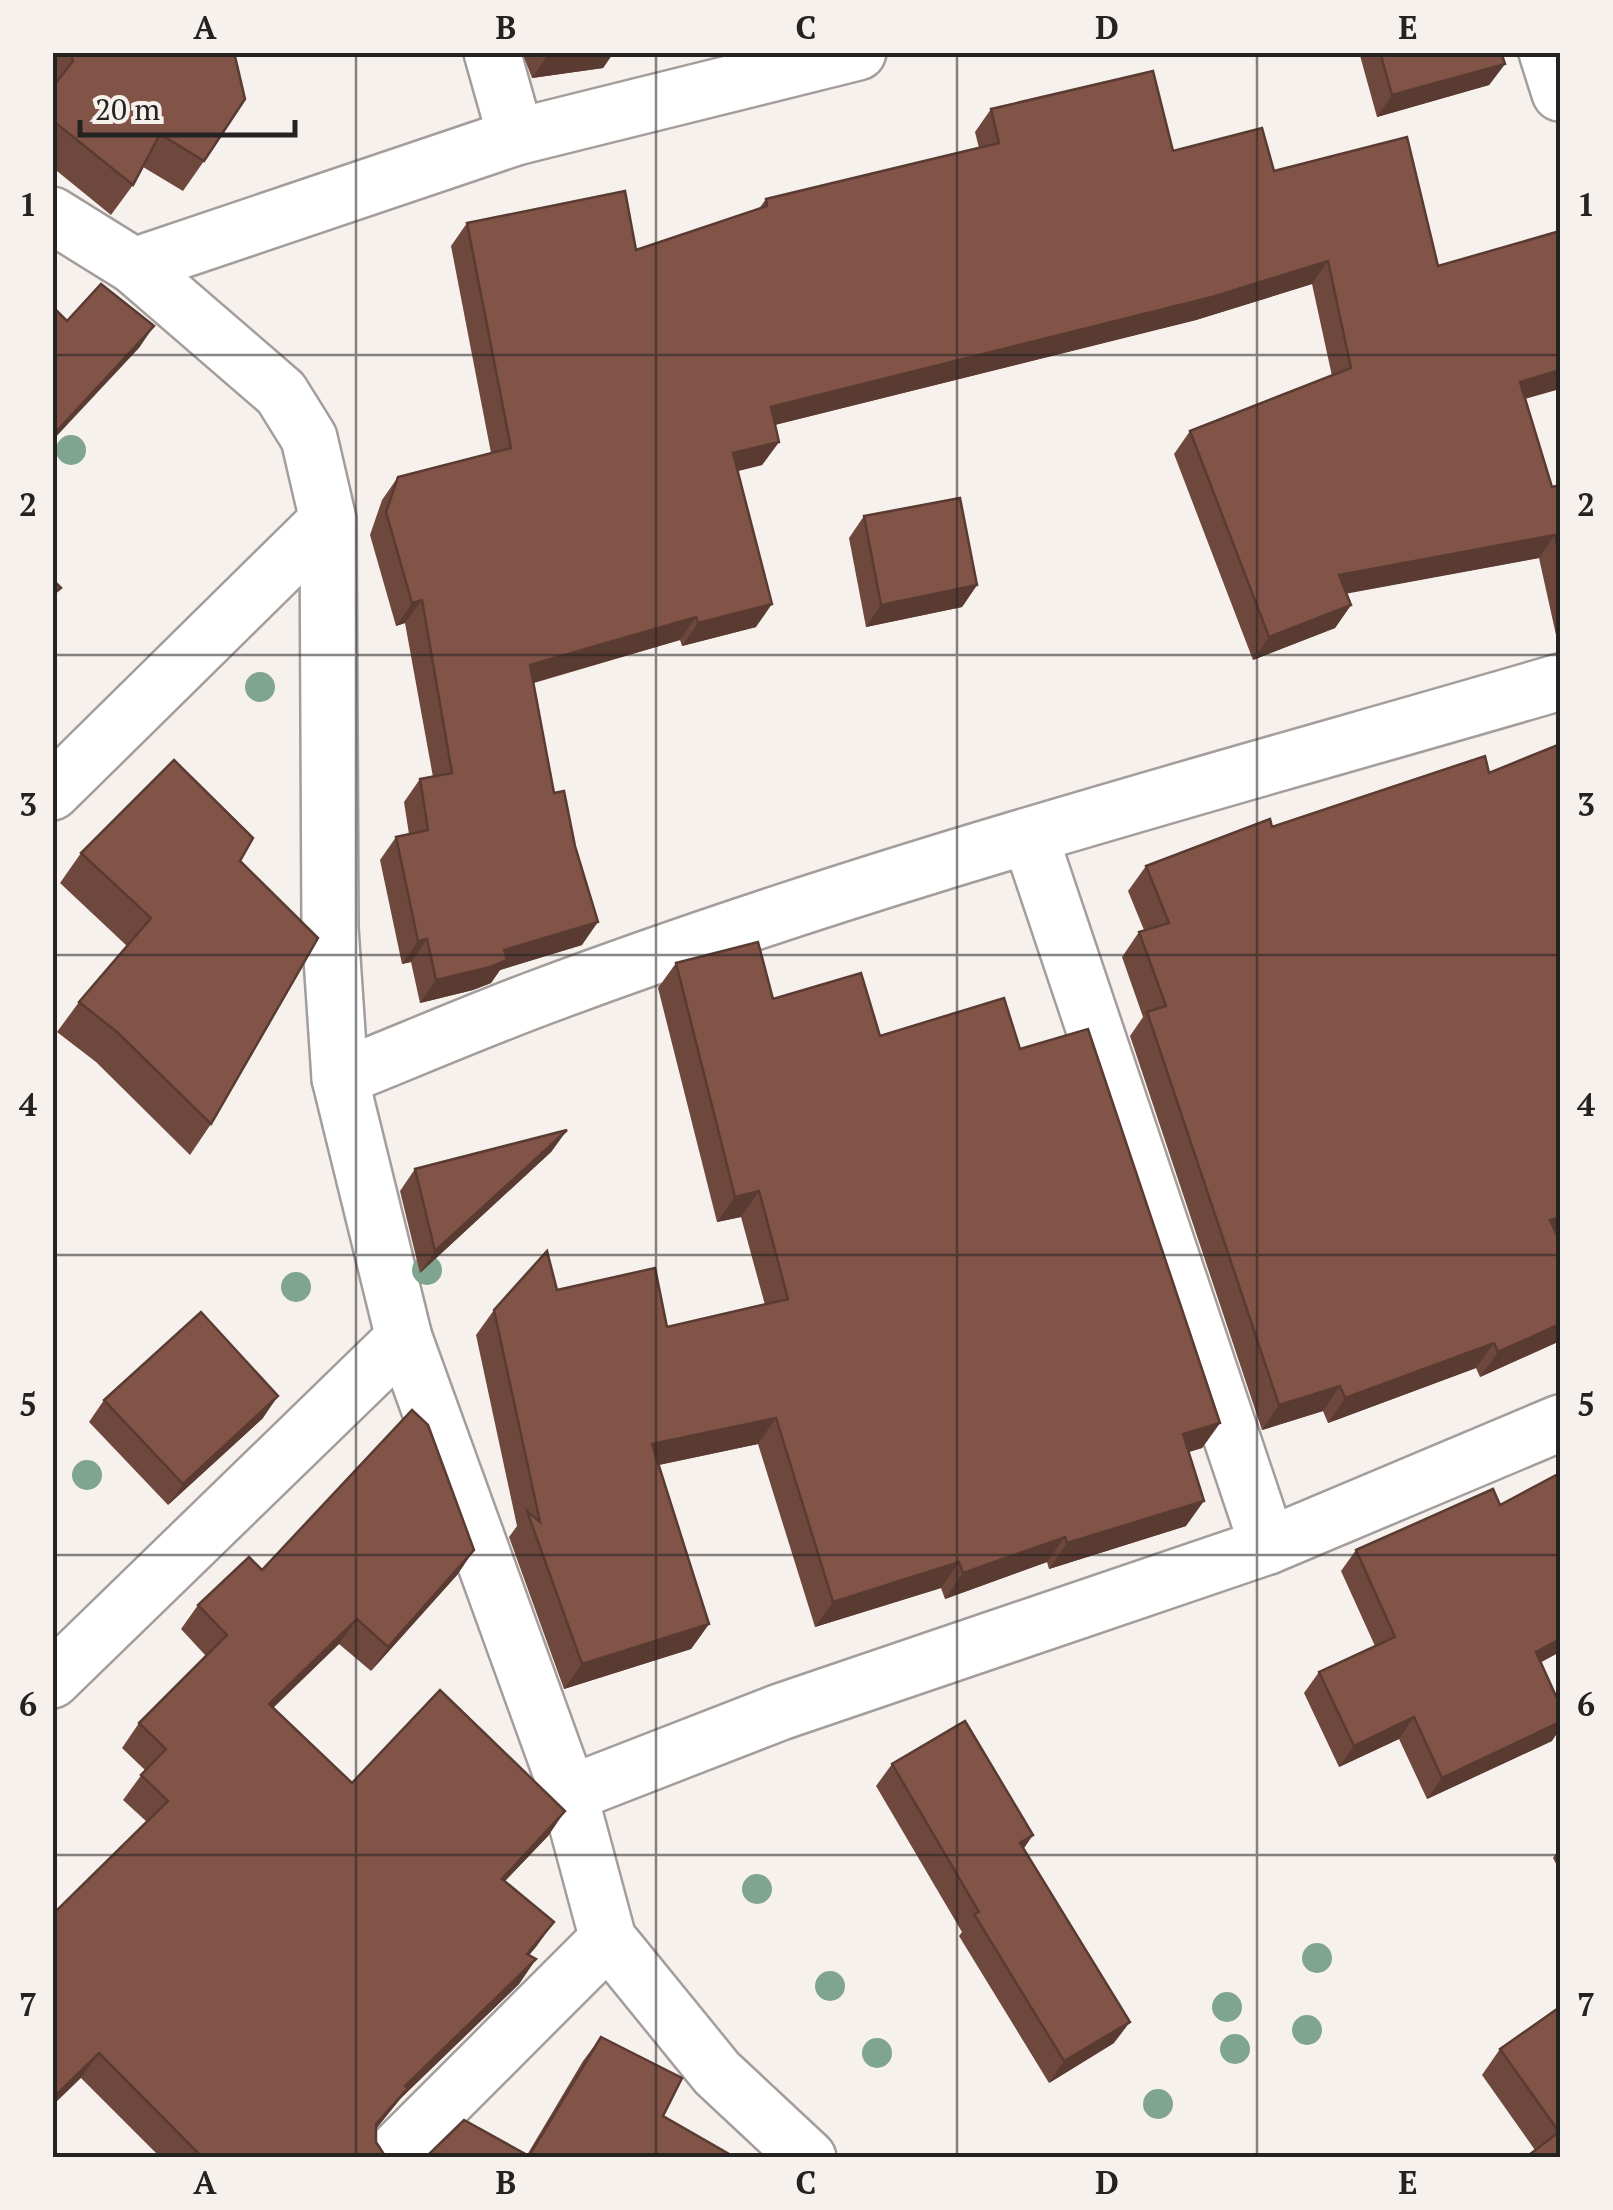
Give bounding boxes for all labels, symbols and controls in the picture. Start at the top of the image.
text: A [193,6,217,48]
text: B [496,6,516,48]
text: C [796,6,816,48]
text: D [1095,6,1119,48]
text: E [1398,6,1418,48]
scale bar [80,75,295,137]
text: 20 m [95,89,160,129]
text: 1 [19,183,37,225]
text: 1 [1577,183,1595,225]
text: 2 [19,483,37,525]
text: 2 [1577,483,1595,525]
text: 3 [19,783,37,825]
text: 3 [1577,783,1595,825]
text: 4 [19,1083,37,1125]
text: 4 [1577,1083,1595,1125]
text: 5 [19,1383,37,1425]
text: 5 [1577,1383,1595,1425]
text: 6 [19,1683,37,1725]
text: 6 [1577,1683,1595,1725]
text: 7 [19,1983,37,2025]
text: 7 [1577,1983,1595,2025]
text: A [193,2161,217,2203]
text: B [496,2161,516,2203]
text: C [796,2161,816,2203]
text: D [1095,2161,1119,2203]
text: E [1398,2161,1418,2203]

